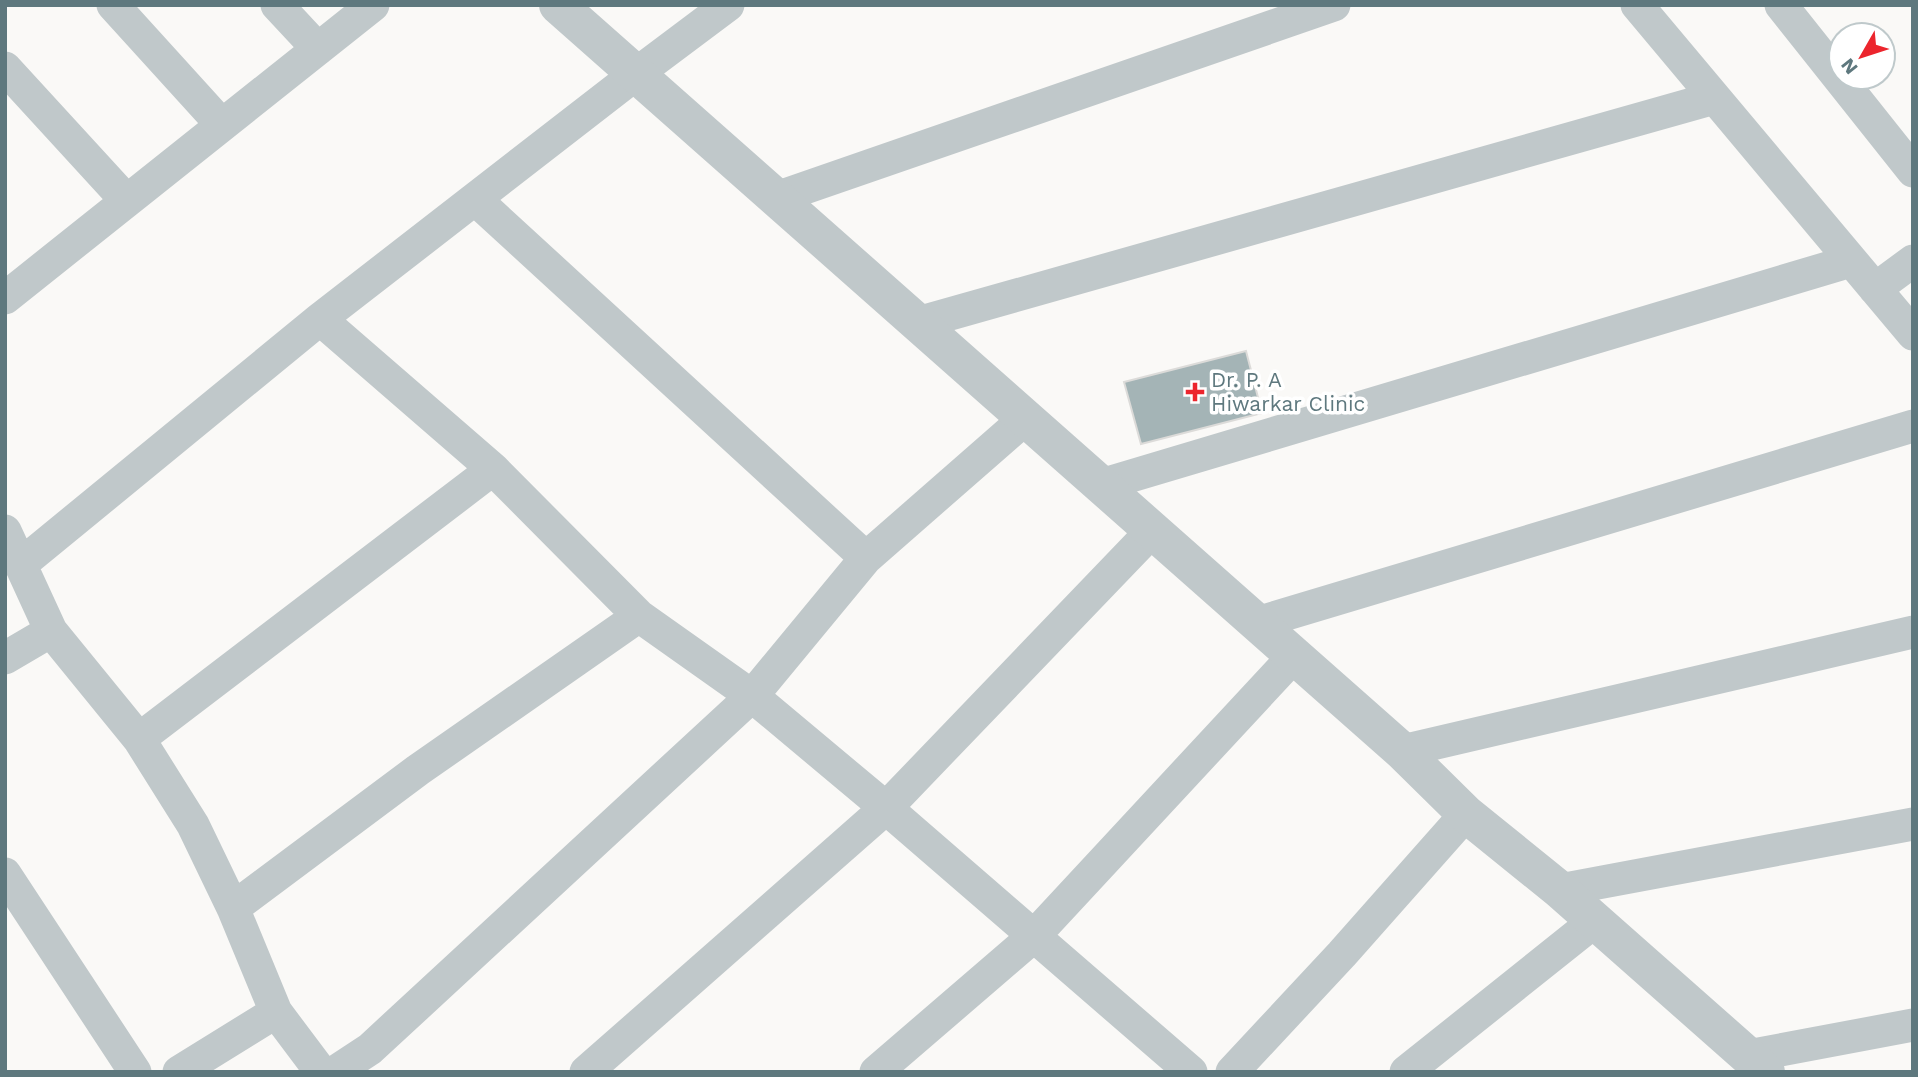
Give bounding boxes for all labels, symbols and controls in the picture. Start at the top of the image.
north arrow [1827,21,1897,91]
text: N [1836,54,1863,79]
place label: Dr. P. A Hiwarkar Clinic [1211,367,1365,416]
marker: Dr. P. A Hiwarkar Clinic [1185,382,1205,402]

